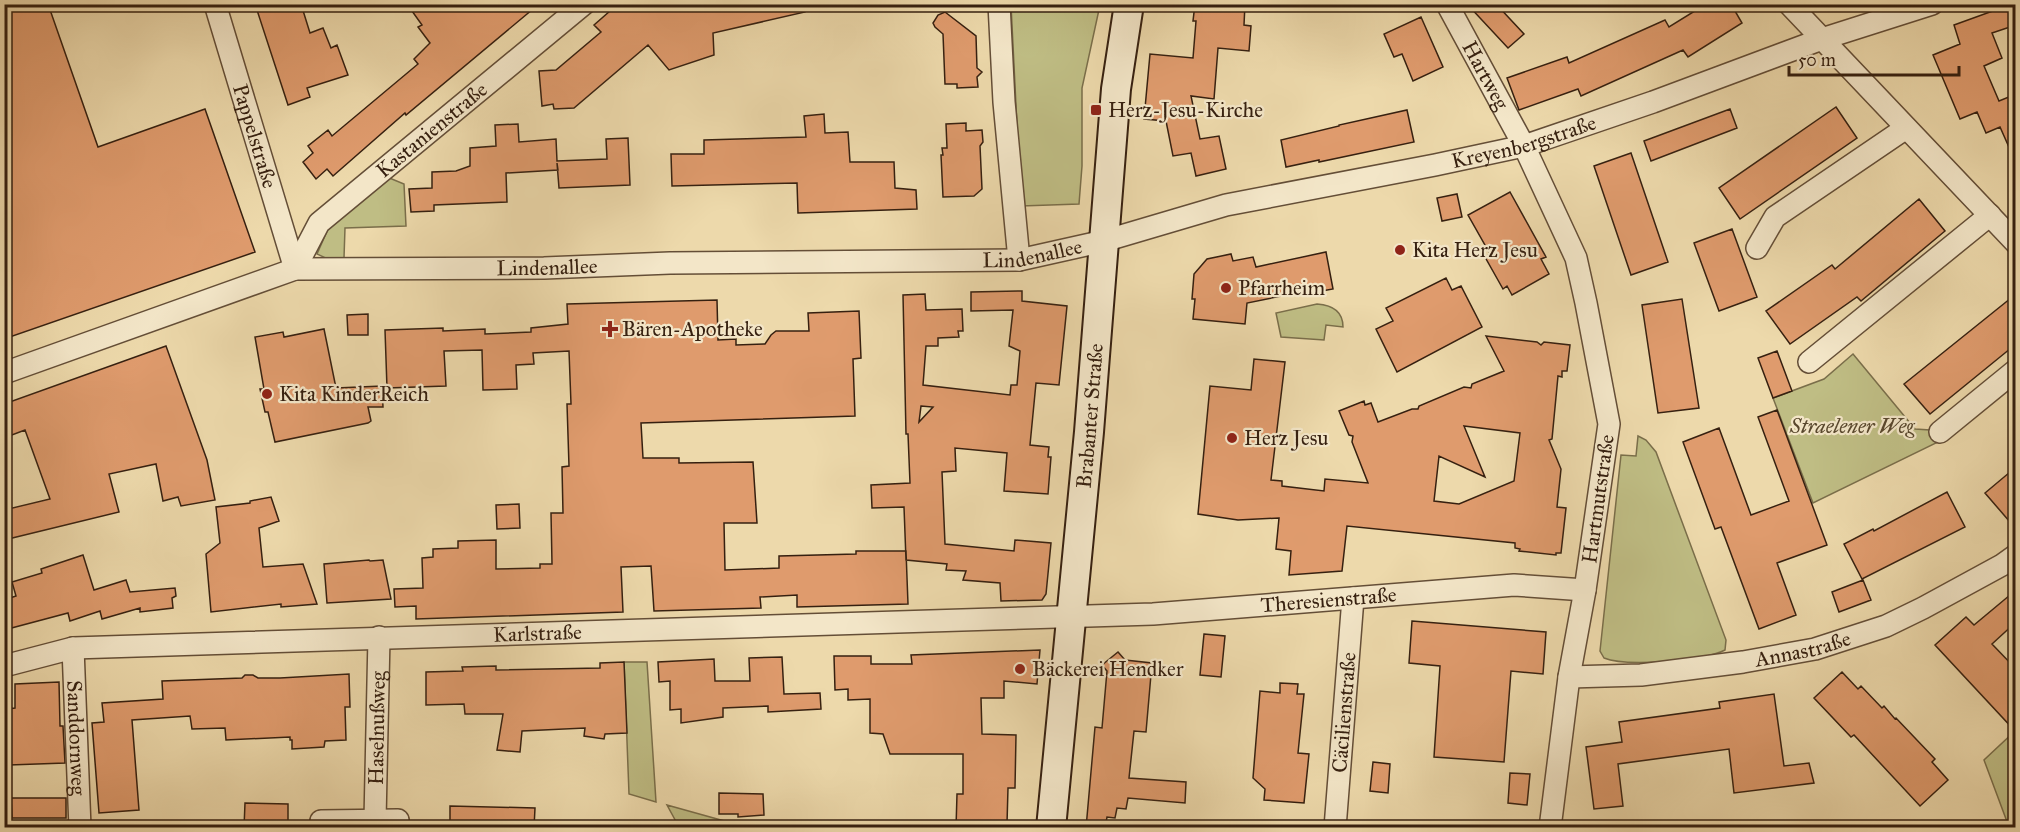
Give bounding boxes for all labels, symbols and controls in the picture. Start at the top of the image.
street label: Hartweg [1456,36,1515,114]
scale bar [1789,39,1958,77]
text: 50 m [1798,49,1836,71]
street label: Kastanienstraße [371,76,493,183]
street label: Pappelstraße [227,81,283,192]
place label: Herz-Jesu-Kirche [1108,97,1263,123]
marker: Herz-Jesu-Kirche [1089,103,1103,117]
street label: Kreyenbergstraße [1449,109,1600,174]
street label: Lindenallee [982,233,1085,274]
place label: Kita Herz Jesu [1412,237,1538,263]
marker: Kita Herz Jesu [1393,243,1407,257]
street label: Lindenallee [496,253,598,281]
place label: Pfarrheim [1238,275,1326,301]
marker: Pfarrheim [1219,281,1233,295]
place label: Bären-Apotheke [622,316,763,342]
marker: Bären-Apotheke [603,322,617,336]
street label: Brabanter Straße [1071,342,1109,490]
place label: Kita KinderReich [279,381,429,407]
marker: Kita KinderReich [260,387,274,401]
park label: Straelener Weg [1789,413,1915,439]
place label: Herz Jesu [1244,425,1328,451]
marker: Herz Jesu [1225,431,1239,445]
street label: Hartmutstraße [1576,433,1620,565]
street label: Theresienstraße [1260,581,1398,618]
street label: Karlstraße [493,619,582,648]
street label: Annastraße [1752,625,1854,673]
street label: Cäcilienstraße [1326,651,1362,774]
place label: Bäckerei Hendker [1032,656,1184,682]
marker: Bäckerei Hendker [1013,662,1027,676]
street label: Haselnußweg [363,670,391,785]
street label: Sanddornweg [61,680,92,796]

